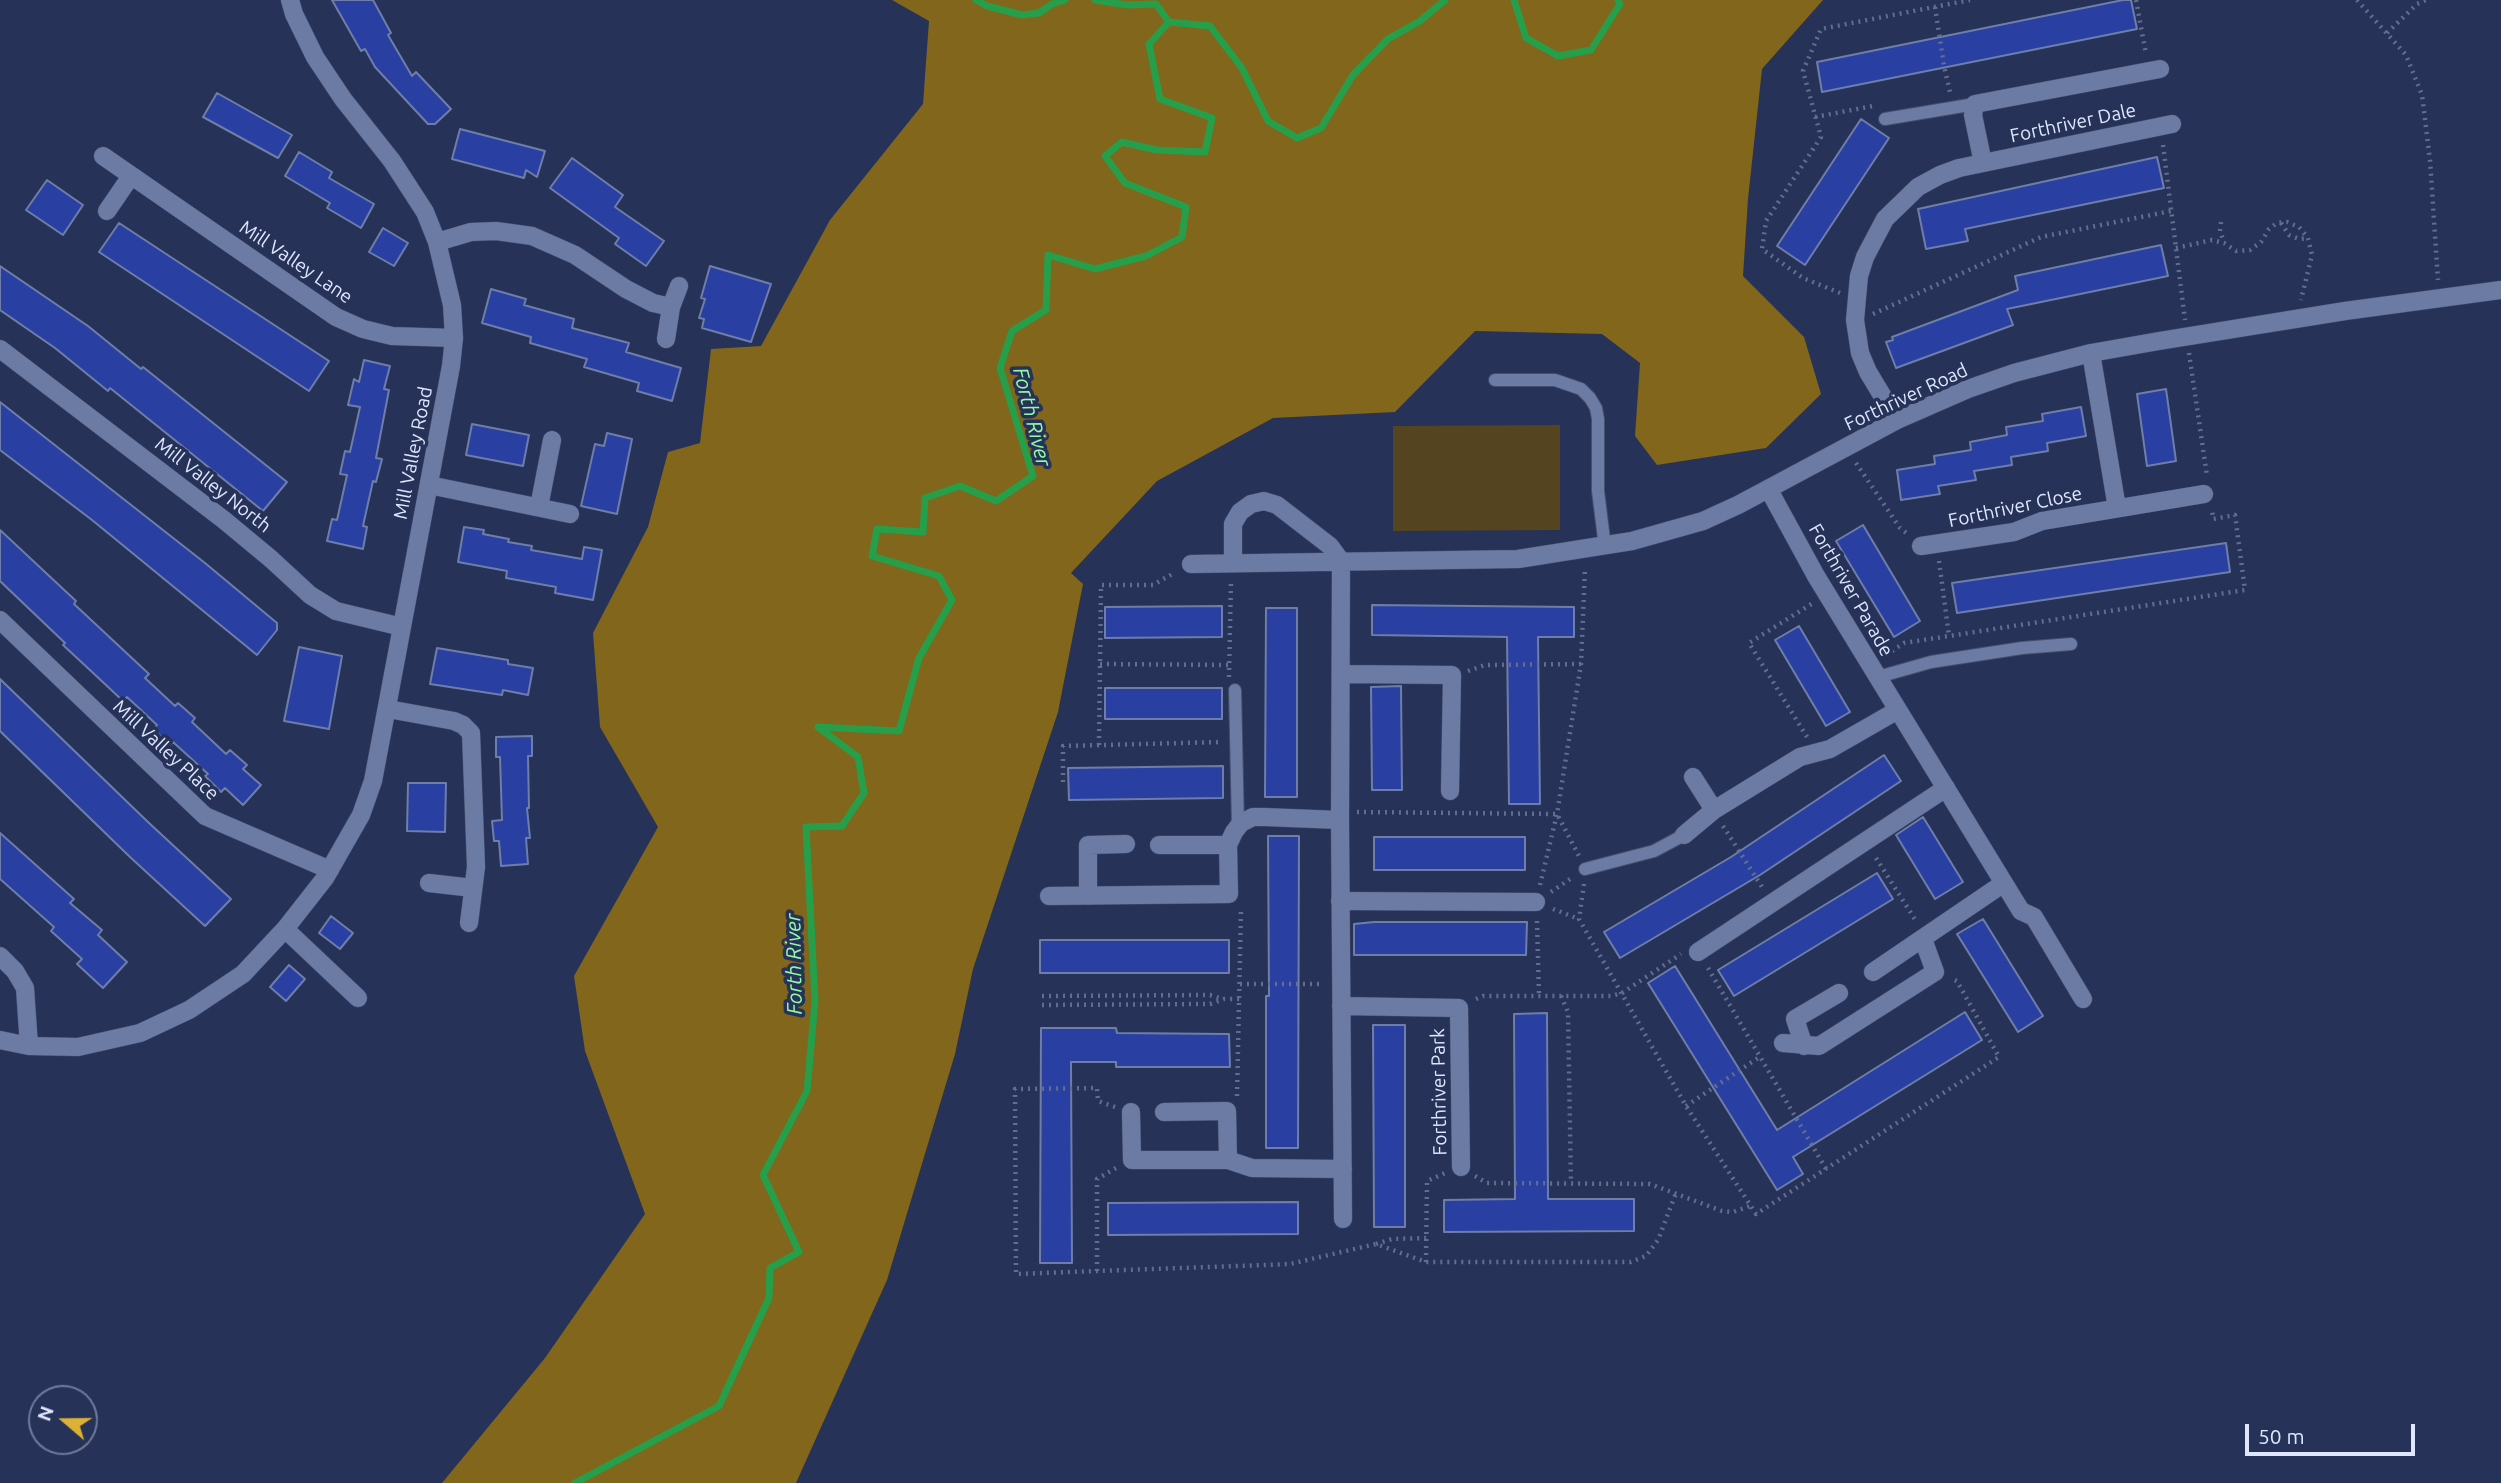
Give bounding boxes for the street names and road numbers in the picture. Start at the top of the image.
street label: Forthriver Dale [2008,99,2138,147]
street label: Mill Valley Lane [235,216,357,308]
street label: Forthriver Road [1841,358,1971,436]
street label: Mill Valley Road [389,385,437,521]
street label: Mill Valley North [150,433,276,537]
street label: Forthriver Close [1946,482,2084,532]
street label: Forthriver Parade [1804,520,1898,660]
street label: Mill Valley Place [108,695,224,805]
street label: Forthriver Park [1426,1028,1452,1156]

